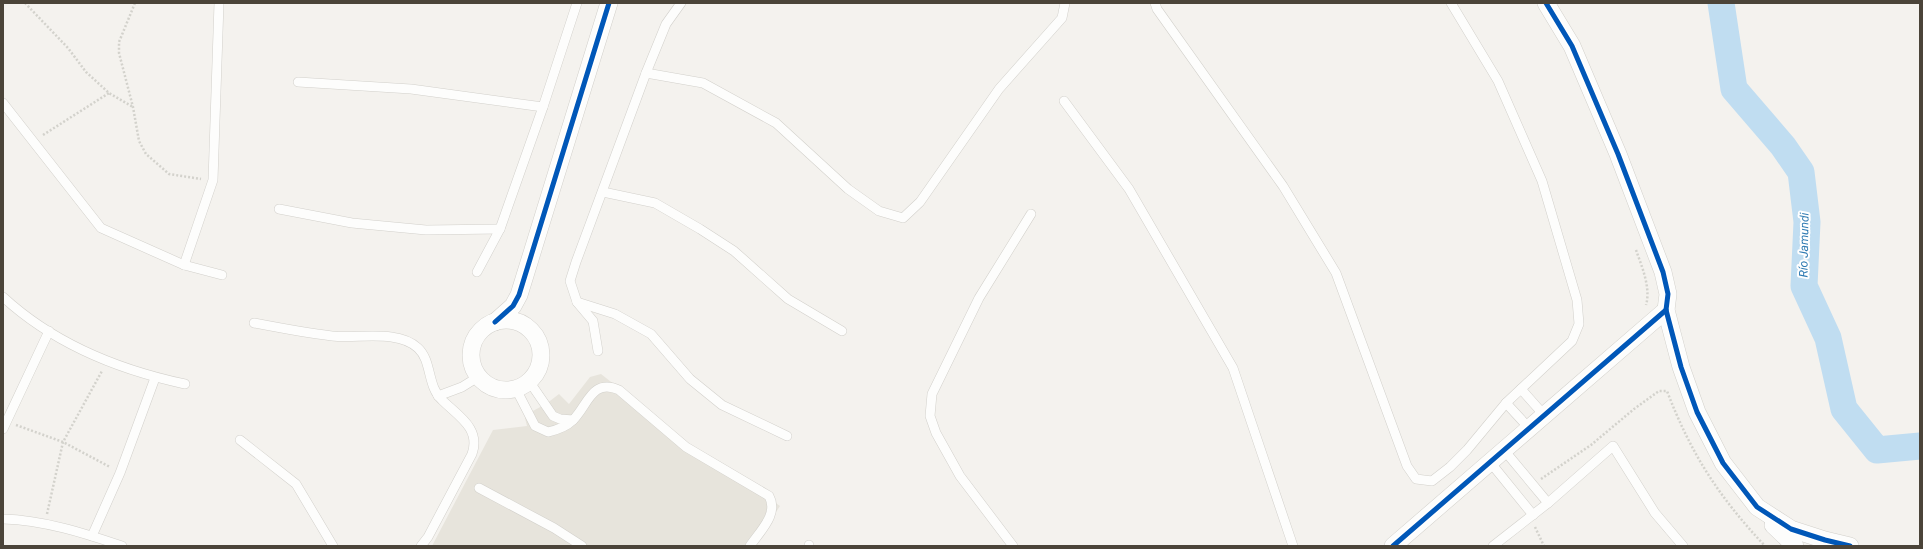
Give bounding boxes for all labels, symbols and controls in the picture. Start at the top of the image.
water label: Río Jamundi [1796,212,1812,278]

